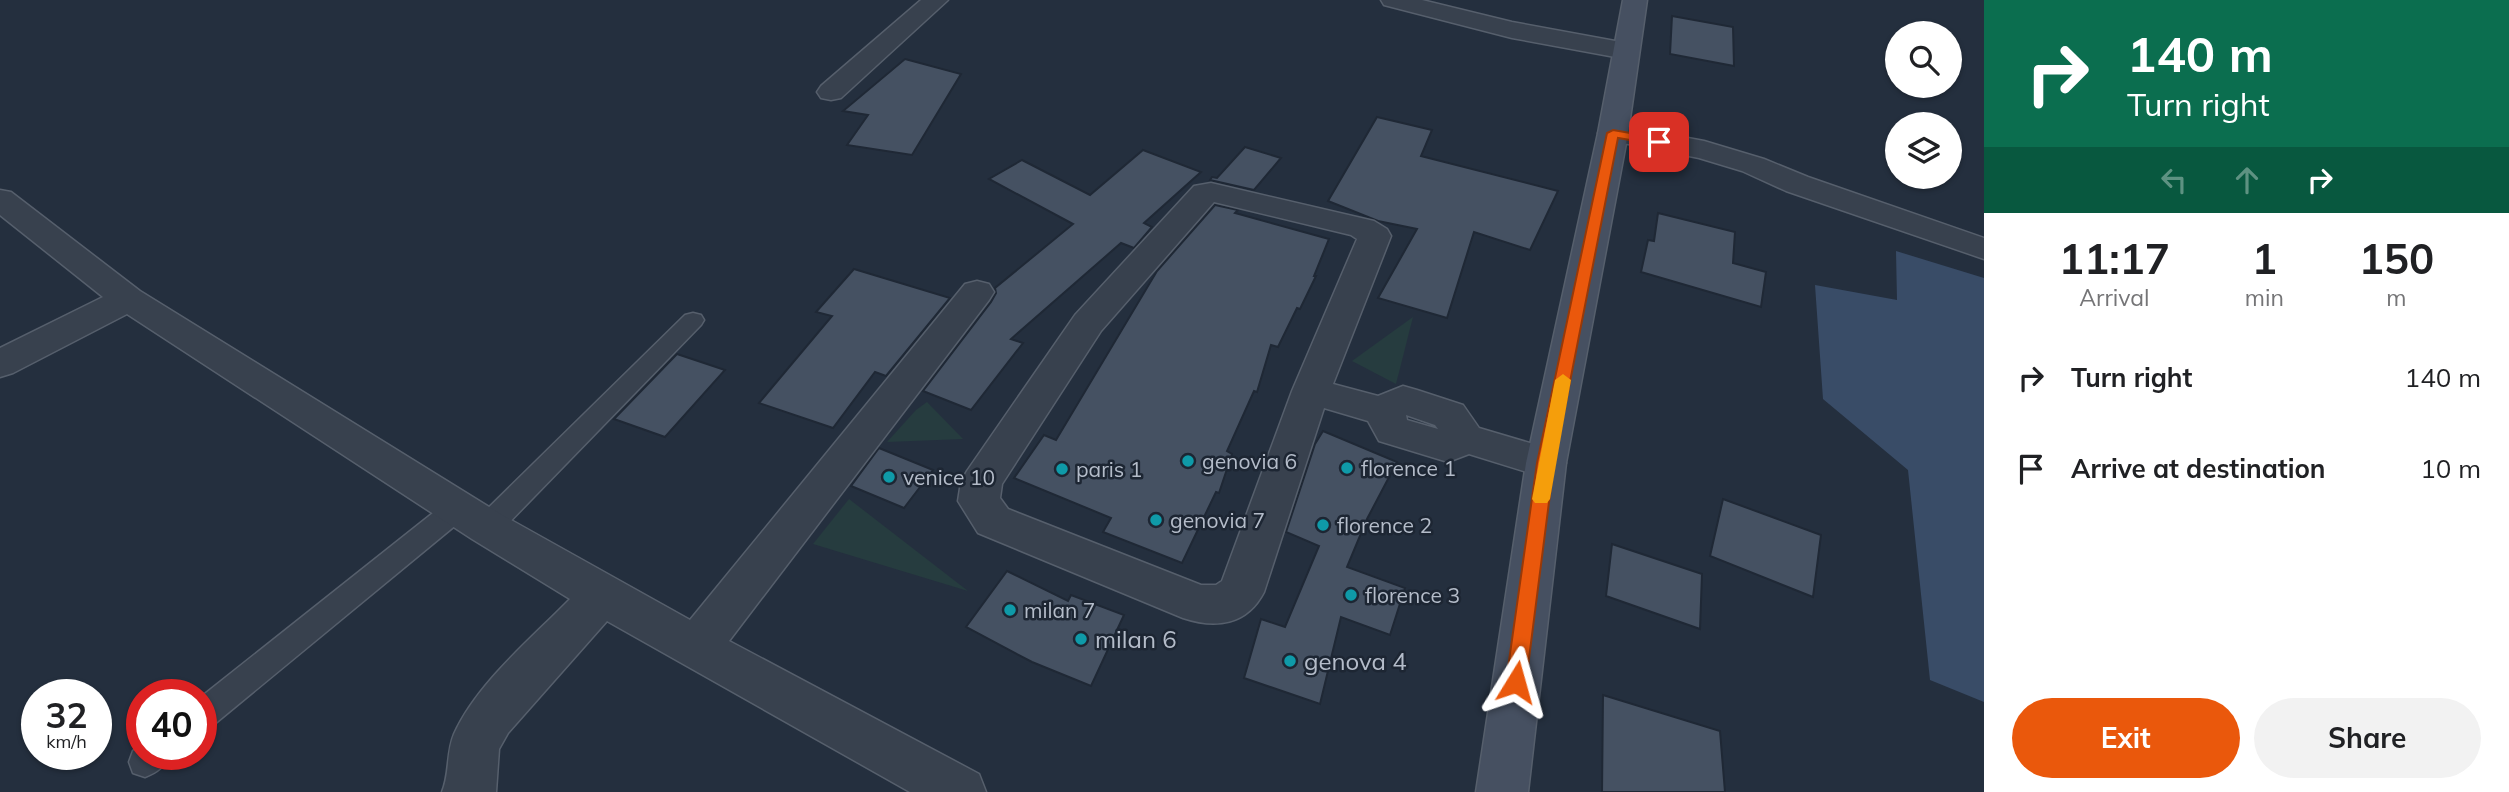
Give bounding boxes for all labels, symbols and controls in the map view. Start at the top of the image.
map controls [1885,21,1962,189]
button: search [1885,21,1962,98]
text: 140 m [2127,23,2273,84]
icon: right [2012,28,2103,119]
text: Turn right [2127,84,2270,124]
pin [1629,112,1689,172]
button: layers [1885,112,1962,189]
icon: arrive [1640,123,1678,161]
icon: left [2155,161,2193,199]
icon: ahead [2228,161,2266,199]
icon: right [2301,161,2339,199]
text: 11:17 [2059,232,2170,285]
text: 1 [2252,232,2277,285]
text: 150 [2359,232,2434,285]
text: Arrival [2079,283,2150,312]
text: min [2245,283,2284,312]
text: m [2386,283,2407,312]
icon: right [2012,359,2050,397]
text: Turn right [2071,361,2192,394]
text: 140 m [2405,361,2481,394]
place label: genovia 6 [1202,448,1297,474]
icon: arrive [2012,450,2050,488]
text: Arrive at destination [2071,452,2326,485]
text: 10 m [2420,452,2481,485]
marker: genovia 6 [1180,453,1196,469]
place label: florence 1 [1361,455,1456,481]
place label: paris 1 [1076,456,1142,482]
marker: florence 1 [1339,460,1355,476]
marker: paris 1 [1054,461,1070,477]
place label: venice 10 [903,464,995,490]
marker: venice 10 [881,469,897,485]
place label: genovia 7 [1170,507,1265,533]
marker: genovia 7 [1148,512,1164,528]
place label: florence 2 [1337,512,1432,538]
marker: florence 2 [1315,517,1331,533]
place label: florence 3 [1365,582,1460,608]
marker: florence 3 [1343,587,1359,603]
place label: milan 7 [1024,597,1095,623]
marker: milan 7 [1002,602,1018,618]
place label: milan 6 [1095,624,1177,654]
marker: milan 6 [1073,631,1089,647]
position arrow [1479,645,1553,719]
place label: genova 4 [1304,646,1407,676]
marker: genova 4 [1282,653,1298,669]
speed limit sign: 40 [126,679,217,770]
text: 32 [45,693,88,737]
button: Exit [2012,698,2240,778]
button: Share [2254,698,2481,778]
text: km/h [46,730,87,753]

